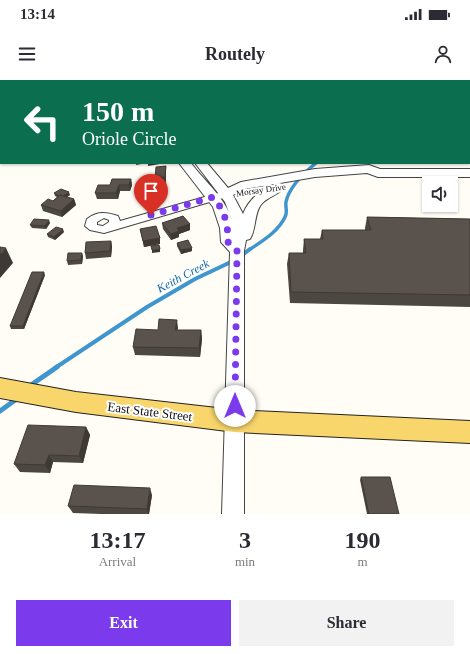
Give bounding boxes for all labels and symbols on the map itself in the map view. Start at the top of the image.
pin [134,174,168,215]
street label: Morsay Drive [235,182,287,198]
water label: Keith Creek [154,256,212,296]
position arrow [214,385,256,427]
street label: East State Street [107,399,194,424]

